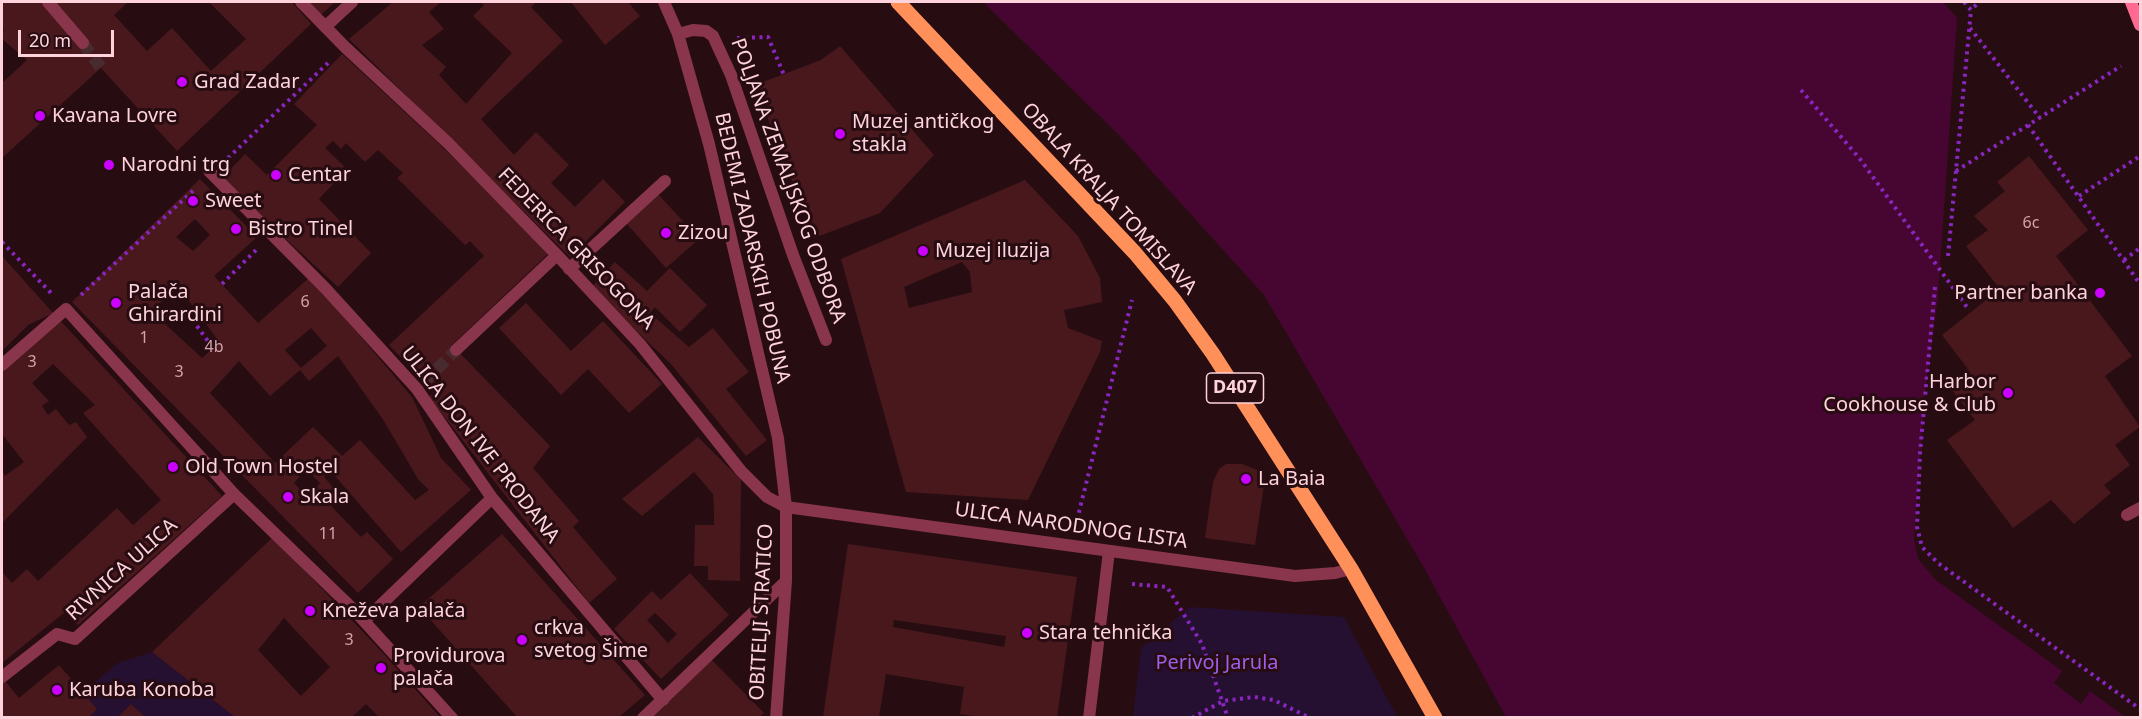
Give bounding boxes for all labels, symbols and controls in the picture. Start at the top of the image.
scale bar [21,18,117,56]
text: 20 m [29,28,71,52]
street label: POLJANA ZEMALJSKOG ODBORA [725,35,851,327]
place label: Grad Zadar [194,70,300,94]
marker: Grad Zadar [175,75,189,89]
street label: OBALA KRALJA TOMISLAVA [1016,98,1202,300]
place label: Kavana Lovre [52,104,177,128]
marker: Kavana Lovre [33,109,47,123]
street label: BEDEMI ZADARSKIH POBUNA [709,110,795,386]
place label: Muzej antičkog stakla [852,110,994,157]
marker: Muzej antičkog stakla [833,127,847,141]
place label: Narodni trg [121,153,230,177]
marker: Narodni trg [102,158,116,172]
place label: Centar [288,163,351,187]
street label: FEDERICA GRISOGONA [492,163,660,335]
marker: Centar [269,168,283,182]
place label: Sweet [205,189,261,213]
marker: Sweet [186,194,200,208]
house number: 6c [2023,213,2039,233]
place label: Bistro Tinel [248,217,353,241]
place label: Zizou [678,221,728,245]
marker: Bistro Tinel [229,222,243,236]
marker: Zizou [659,226,673,240]
place label: Muzej iluzija [935,239,1050,263]
marker: Muzej iluzija [916,244,930,258]
place label: Palača Ghirardini [128,280,222,327]
place label: Partner banka [1954,281,2088,305]
marker: Partner banka [2093,286,2107,300]
house number: 6 [300,292,310,312]
marker: Palača Ghirardini [109,296,123,310]
house number: 1 [139,328,149,348]
house number: 4b [205,337,223,357]
street label: ULICA DON IVE PRODANA [396,342,564,548]
house number: 3 [27,352,37,372]
house number: 3 [174,362,184,382]
place label: Harbor Cookhouse & Club [1823,370,1996,417]
road number: D407 [1206,373,1264,403]
marker: Harbor Cookhouse & Club [2001,386,2015,400]
place label: Old Town Hostel [185,455,338,479]
marker: Old Town Hostel [166,460,180,474]
place label: La Baia [1258,467,1325,491]
marker: La Baia [1239,472,1253,486]
place label: Skala [300,485,349,509]
marker: Skala [281,490,295,504]
street label: ULICA NARODNOG LISTA [953,498,1189,554]
street label: RIVNICA ULICA [62,514,182,626]
street label: OBITELJI STRATICO [745,523,779,701]
house number: 11 [319,524,337,544]
place label: Kneževa palača [322,599,465,623]
marker: Kneževa palača [303,604,317,618]
place label: crkva svetog Šime [534,616,648,663]
place label: Stara tehnička [1039,621,1173,645]
marker: Stara tehnička [1020,626,1034,640]
house number: 3 [344,630,354,650]
marker: crkva svetog Šime [515,633,529,647]
place label: Providurova palača [393,644,506,691]
park label: Perivoj Jarula [1155,651,1279,675]
marker: Providurova palača [374,661,388,675]
place label: Karuba Konoba [69,678,214,702]
marker: Karuba Konoba [50,683,64,697]

